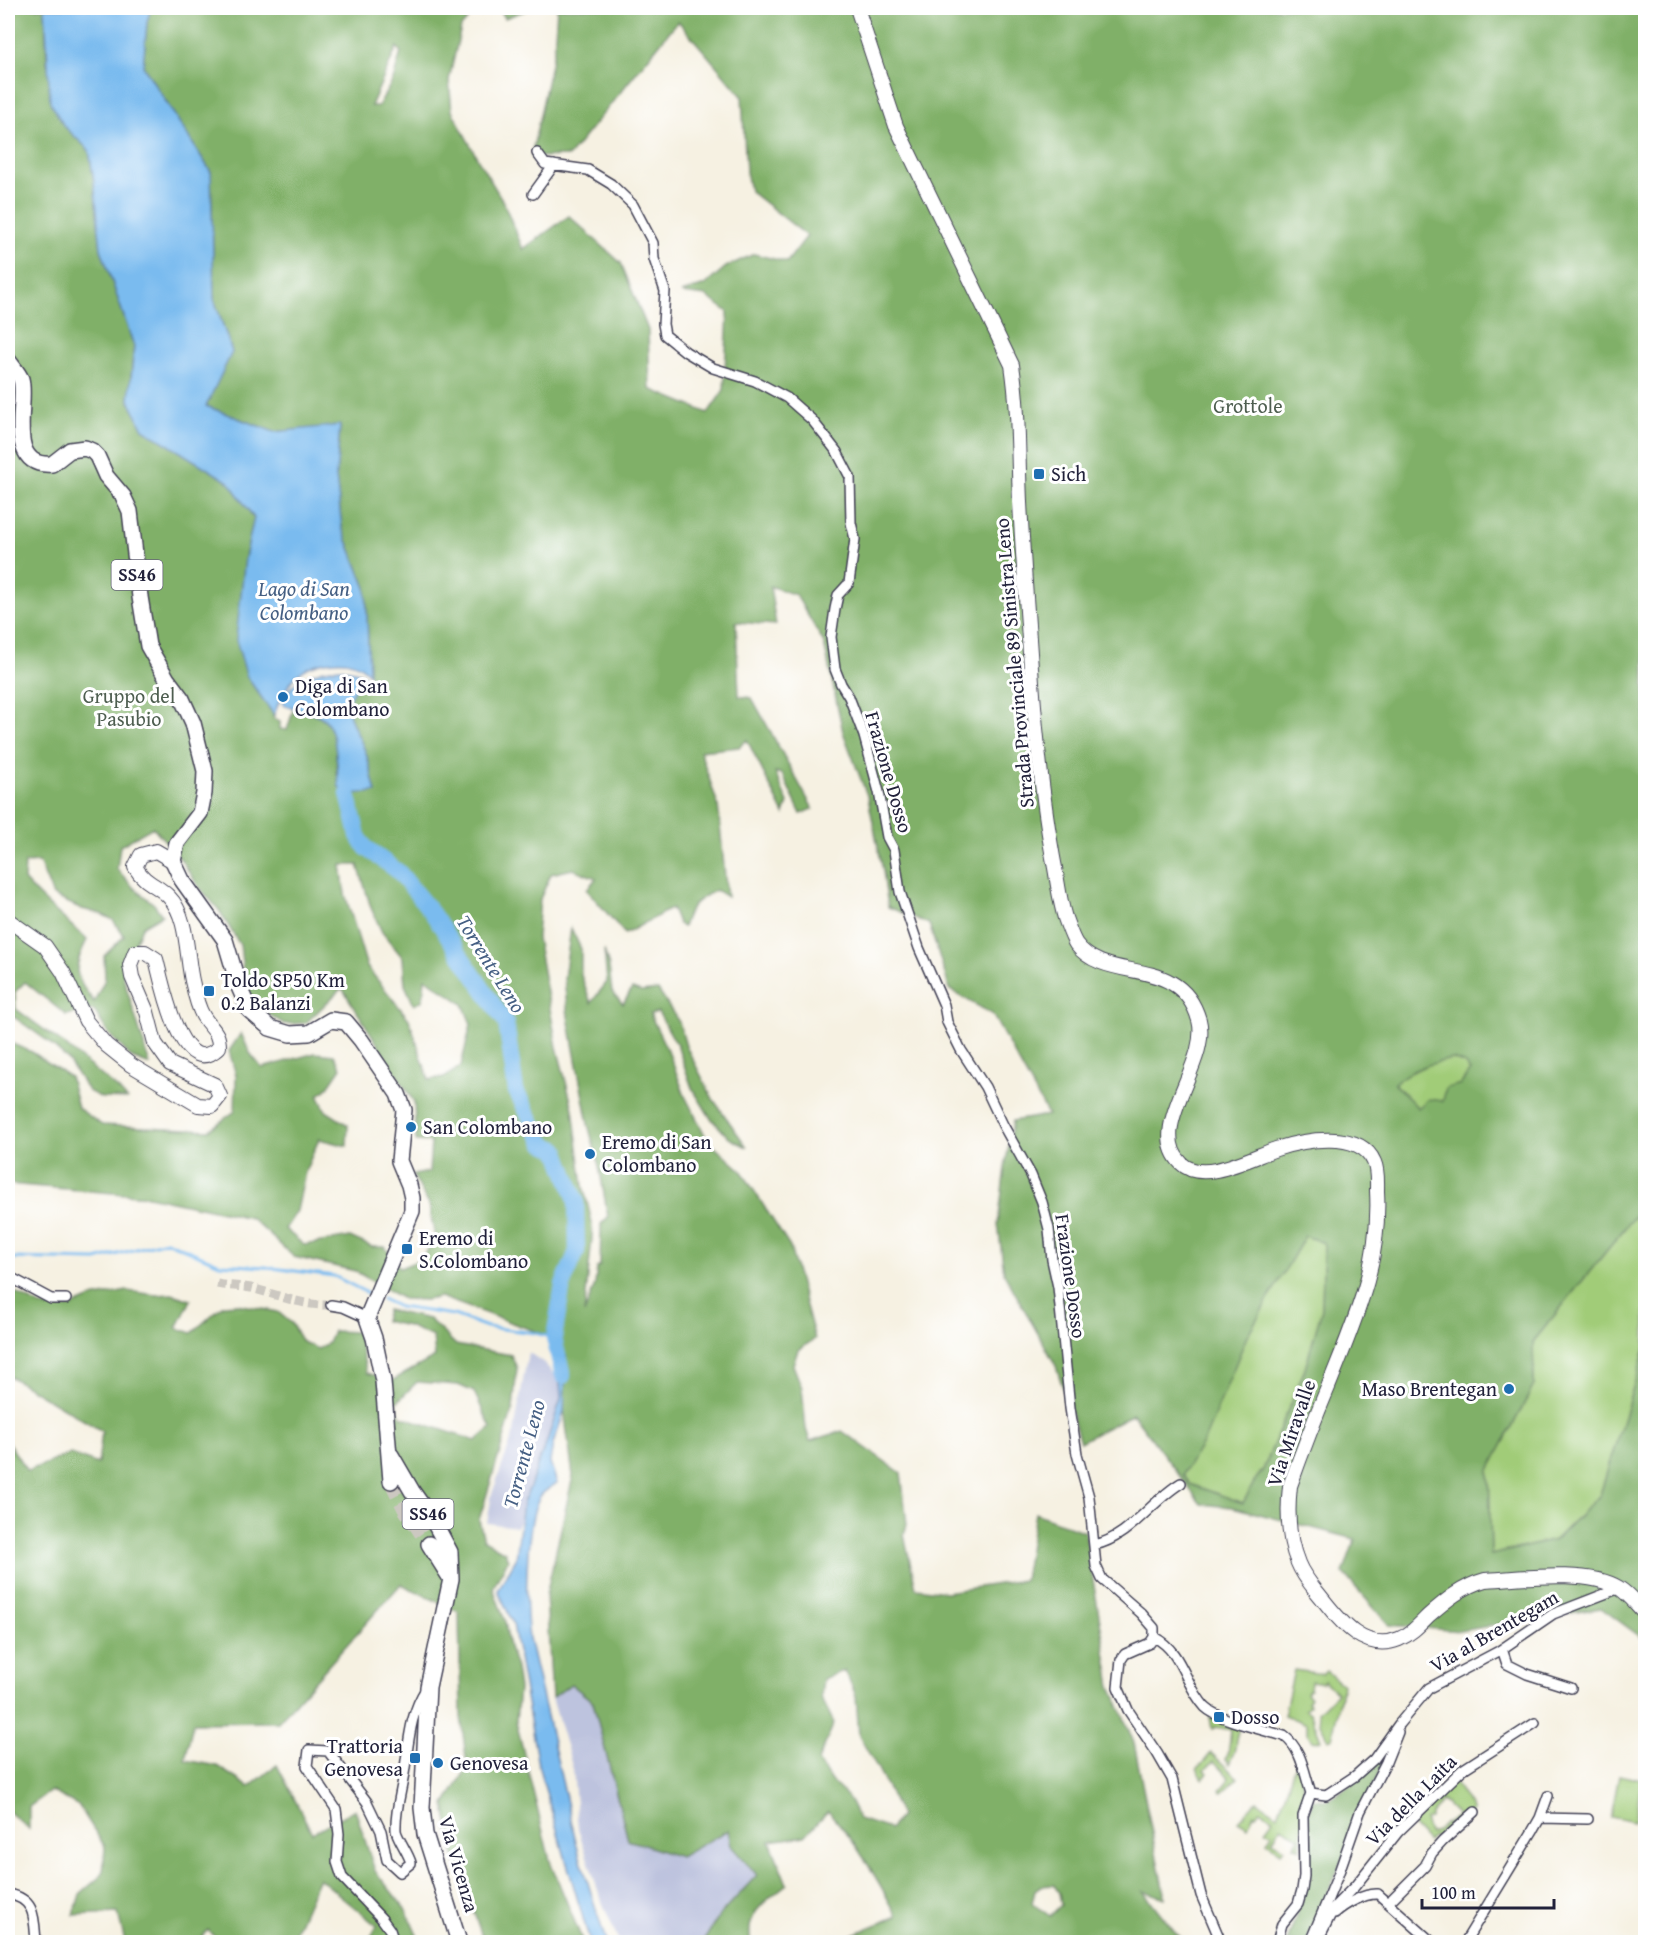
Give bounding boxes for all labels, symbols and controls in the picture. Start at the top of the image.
park label: Grottole [1213,391,1283,420]
place label: Sich [1051,459,1086,488]
marker: Sich [1032,467,1046,481]
street label: Strada Provinciale 89 Sinistra Leno [986,517,1041,809]
road number: SS46 [112,560,162,590]
water label: Lago di San Colombano [257,573,350,628]
place label: Diga di San Colombano [295,671,389,723]
park label: Gruppo del Pasubio [83,681,176,733]
marker: Diga di San Colombano [276,690,290,704]
street label: Frazione Dosso [858,708,921,836]
water label: Torrente Leno [449,909,534,1019]
place label: Toldo SP50 Km 0.2 Balanzi [221,965,346,1017]
marker: Toldo SP50 Km 0.2 Balanzi [202,984,216,998]
place label: San Colombano [423,1112,552,1141]
marker: San Colombano [404,1120,418,1134]
place label: Eremo di San Colombano [602,1127,712,1179]
marker: Eremo di San Colombano [583,1147,597,1161]
street label: Frazione Dosso [1048,1212,1095,1340]
place label: Eremo di S.Colombano [419,1223,528,1275]
marker: Eremo di S.Colombano [400,1242,414,1256]
place label: Maso Brentegan [1362,1374,1497,1403]
street label: Via Miravalle [1259,1375,1322,1490]
marker: Maso Brentegan [1502,1382,1516,1396]
water label: Torrente Leno [494,1396,553,1511]
road number: SS46 [402,1499,454,1529]
street label: Via al Brentegam [1424,1582,1564,1679]
place label: Dosso [1231,1702,1279,1731]
marker: Dosso [1212,1710,1226,1724]
place label: Trattoria Genovesa [325,1731,404,1783]
street label: Via della Laita [1358,1747,1463,1852]
place label: Genovesa [450,1748,529,1777]
marker: Trattoria Genovesa [408,1751,422,1765]
marker: Genovesa [431,1756,445,1770]
street label: Via Vicenza [432,1812,487,1916]
scale bar [1422,1872,1554,1910]
text: 100 m [1431,1879,1476,1906]

